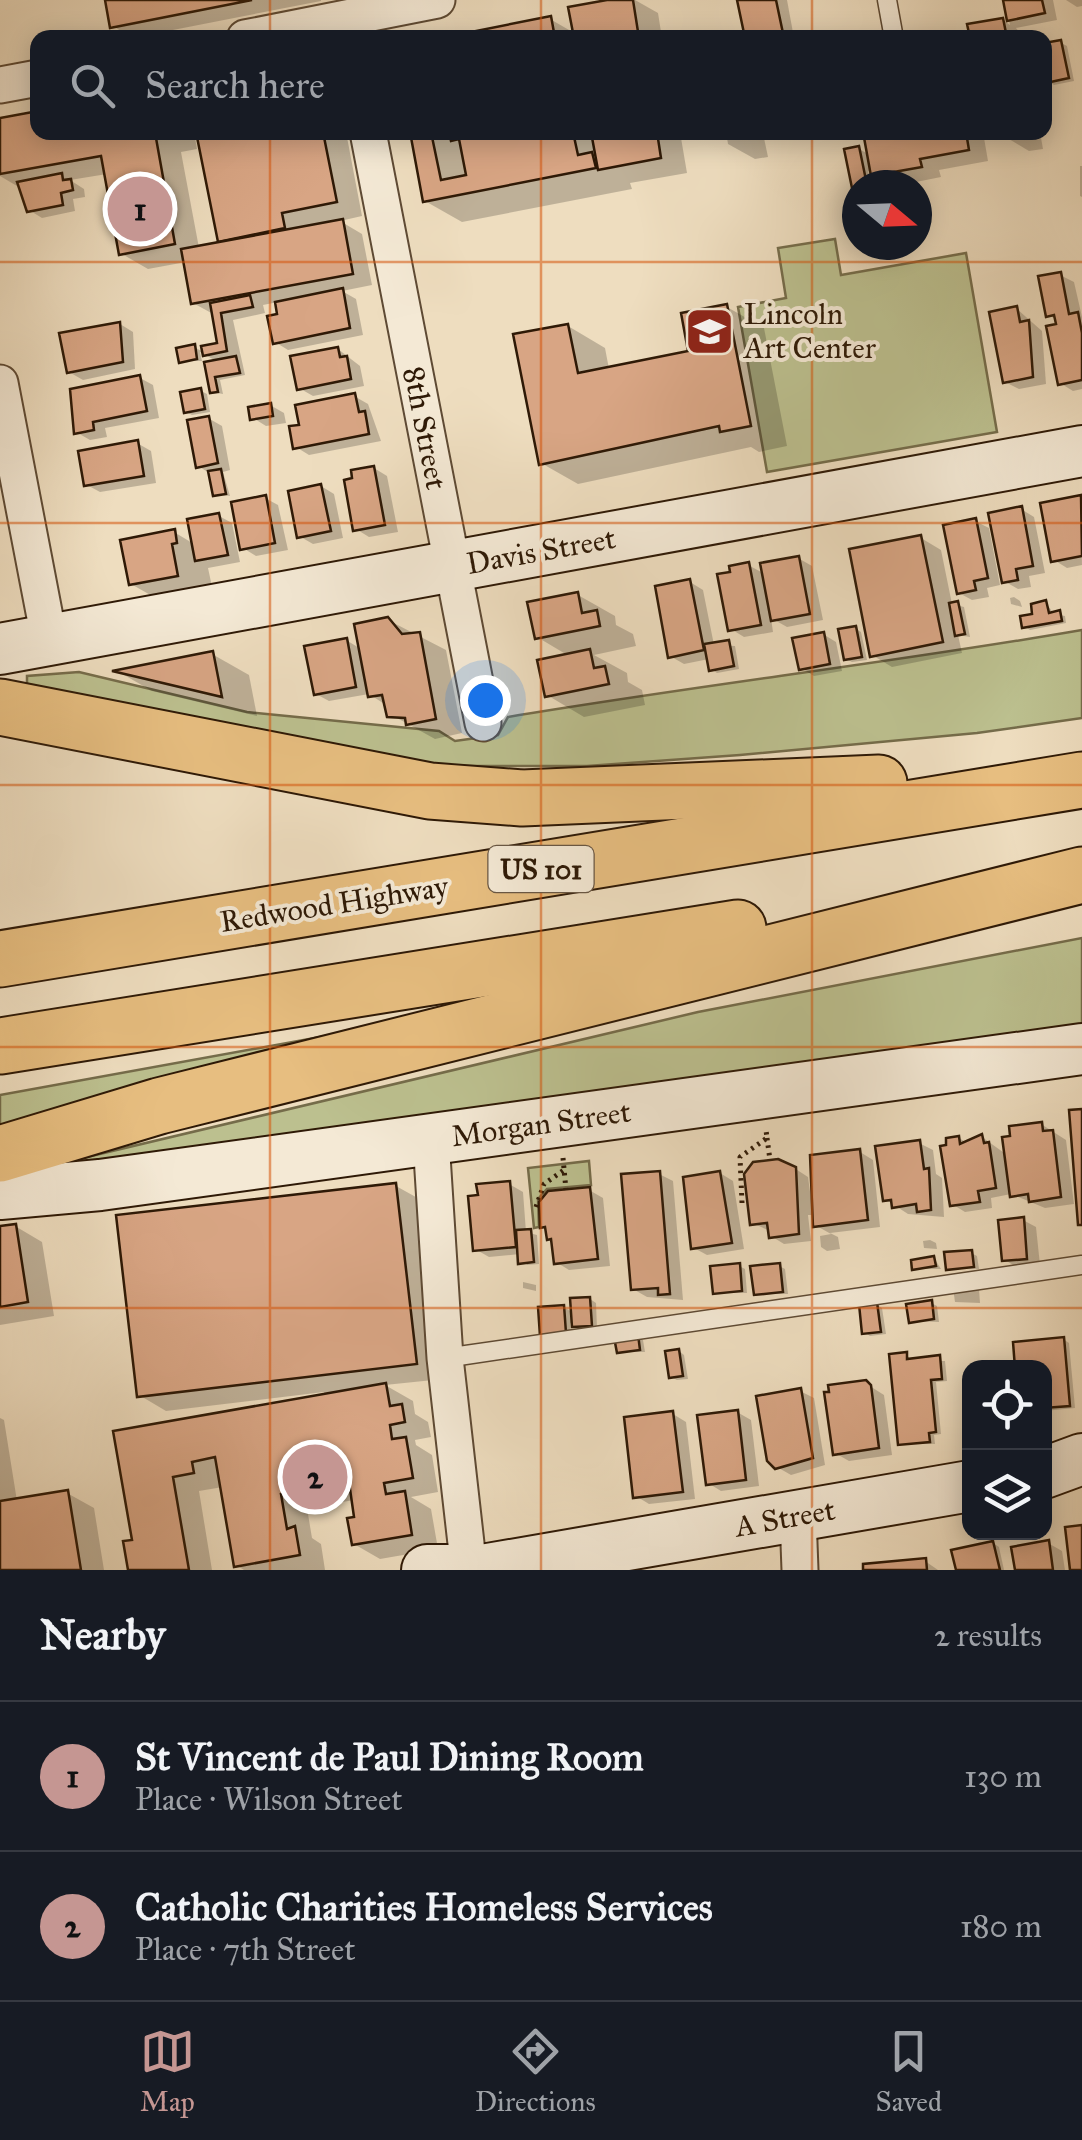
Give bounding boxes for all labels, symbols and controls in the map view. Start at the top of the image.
search box [30,30,1052,140]
icon: search [65,58,120,113]
text: Search here [145,62,325,108]
north arrow [842,170,932,260]
pin: 1 [108,172,172,246]
place label: Lincoln Art Center [742,296,877,366]
school or university icon: Lincoln Art Center [683,305,735,357]
street label: 8th Street [395,364,455,493]
street label: Davis Street [464,520,619,582]
your location [460,675,511,726]
road number: US 101 [488,846,594,892]
street label: Redwood Highway [217,868,452,940]
street label: Morgan Street [449,1094,633,1154]
map controls [962,1360,1052,1540]
button: locate [962,1360,1052,1450]
pin: 2 [282,1440,348,1514]
button: layers [962,1450,1052,1540]
street label: A Street [730,1491,838,1545]
text: Nearby [40,1609,165,1661]
text: 2 results [934,1616,1042,1655]
text: St Vincent de Paul Dining Room [135,1734,644,1780]
text: 1 [66,1757,79,1796]
text: 130 m [964,1757,1042,1796]
text: Place · Wilson Street [135,1780,403,1819]
text: Catholic Charities Homeless Services [135,1884,713,1930]
text: 2 [65,1907,80,1946]
text: 180 m [960,1907,1042,1946]
text: Place · 7th Street [135,1930,356,1969]
tab: Map [140,2024,195,2119]
tab: Directions [475,2024,596,2119]
tab: Saved [876,2024,942,2119]

